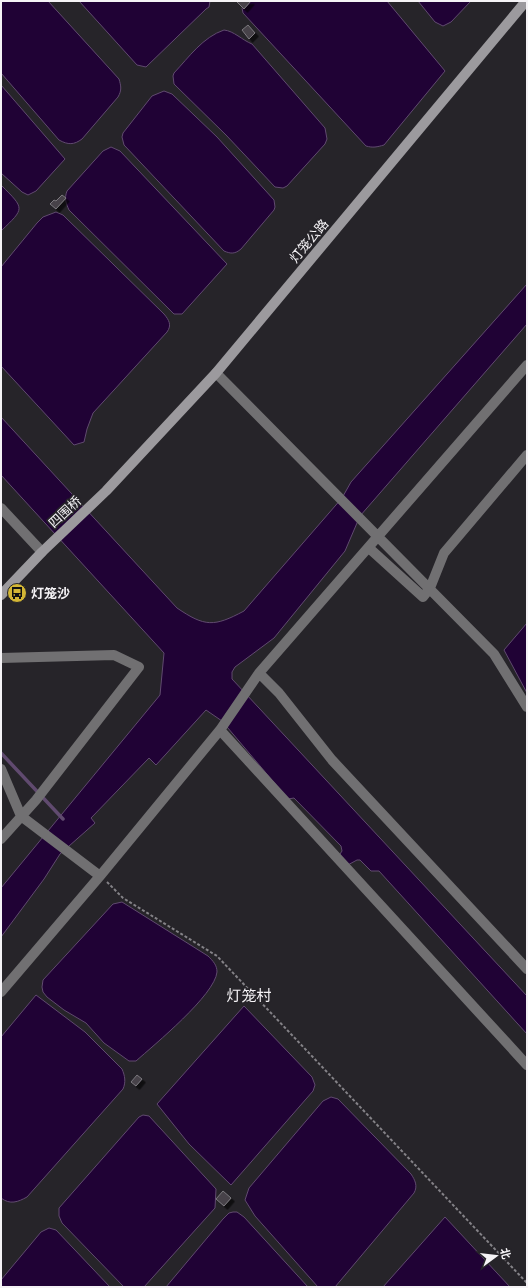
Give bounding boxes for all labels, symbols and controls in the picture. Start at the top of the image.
street label: 灯笼公路 [286,216,332,266]
street label: 四围桥 [45,492,85,532]
bus stop icon: 灯笼沙 [6,582,28,604]
place label: 灯笼沙 [31,585,70,602]
district label: 灯笼村 [226,986,272,1005]
north arrow [476,1236,516,1276]
text: 北 [497,1246,514,1261]

